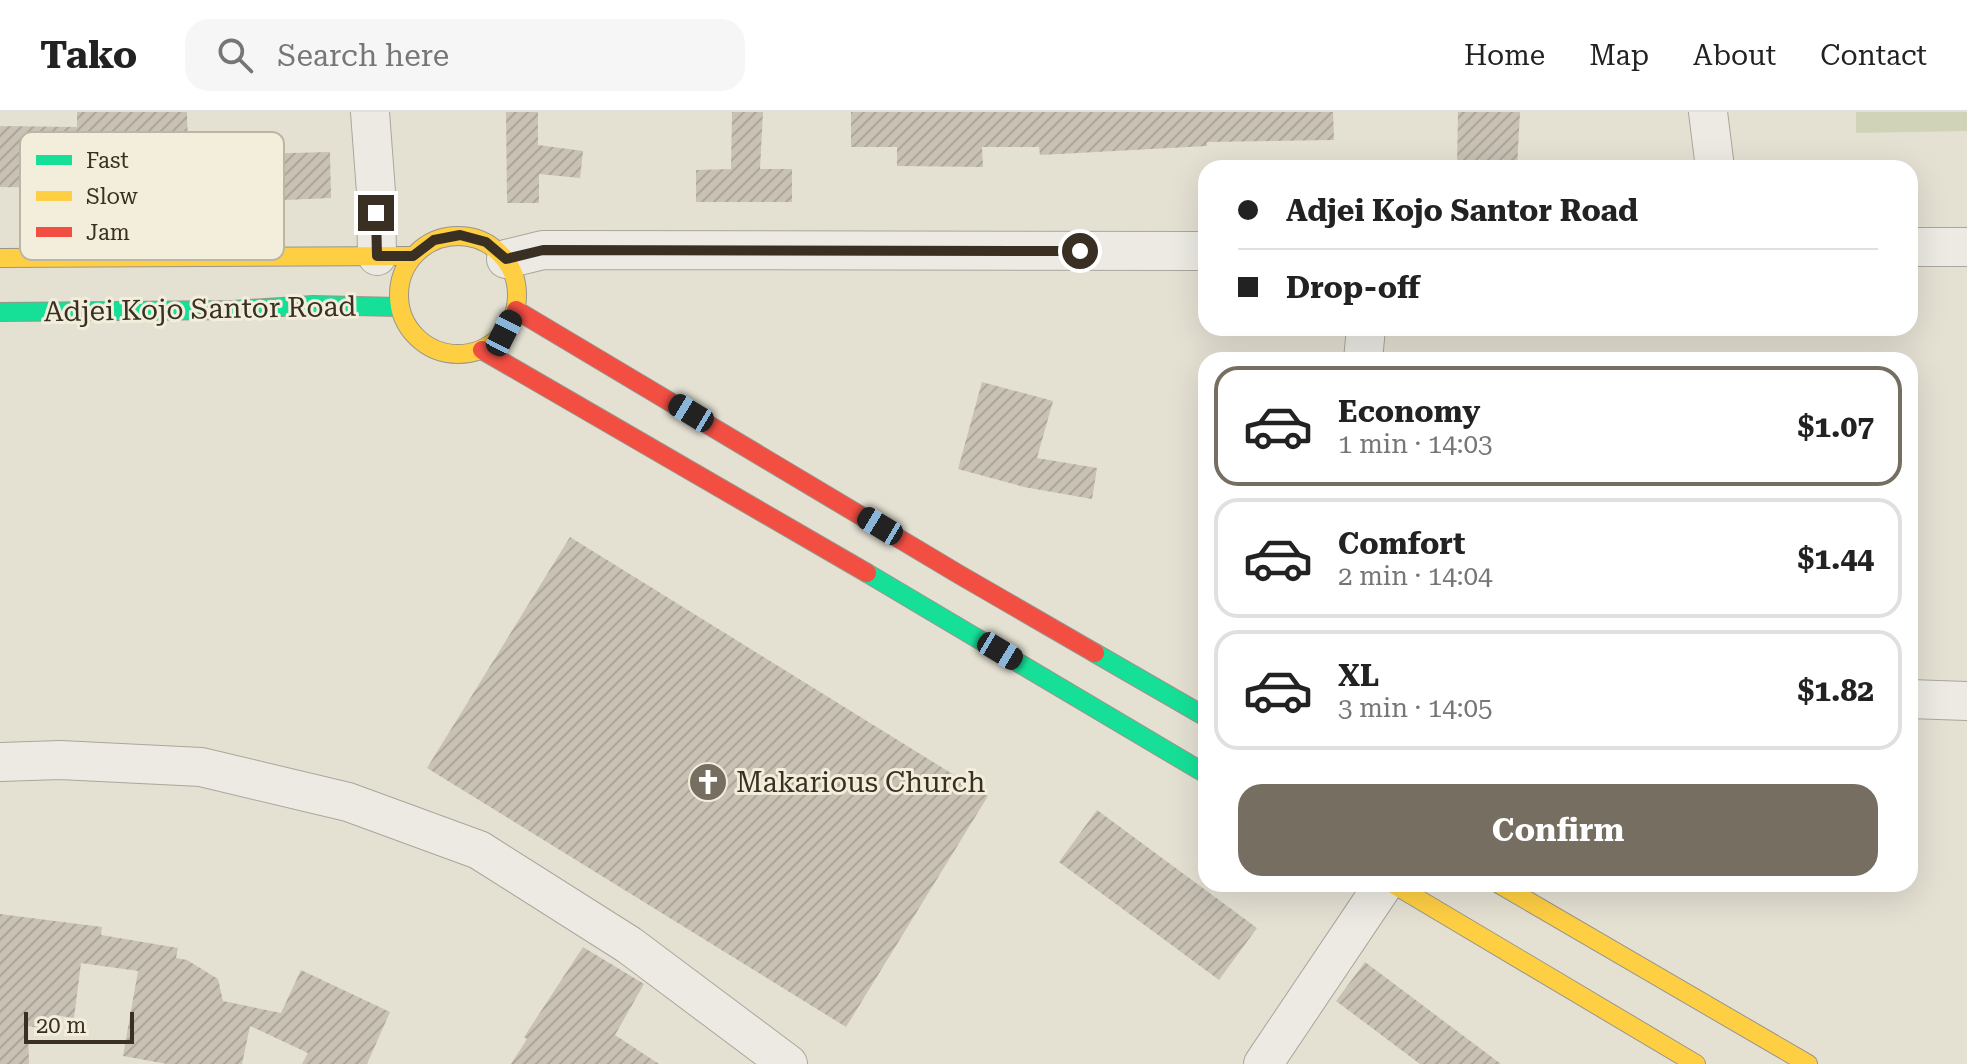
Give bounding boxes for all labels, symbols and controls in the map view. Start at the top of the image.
search box [185,19,745,91]
text: Tako [40,33,137,77]
icon: search [213,33,257,77]
text: Search here [277,38,449,73]
text: Home [1464,39,1545,72]
text: Map [1589,39,1649,72]
text: About [1693,39,1776,72]
text: Contact [1820,39,1927,72]
legend [20,132,284,260]
text: Fast [86,148,129,173]
text: Slow [86,184,139,209]
text: Adjei Kojo Santor Road [1286,193,1638,228]
route end [358,195,394,231]
text: Jam [86,220,130,245]
route start [1062,233,1098,269]
text: Drop-off [1286,270,1420,305]
street label: Adjei Kojo Santor Road [44,290,357,328]
car [482,306,526,360]
car [664,390,718,436]
icon: car [1242,390,1314,462]
text: Economy [1338,394,1480,429]
text: $1.07 [1797,409,1874,444]
text: 1 min · 14:03 [1338,429,1493,459]
car [853,503,907,549]
icon: car [1242,522,1314,594]
text: Comfort [1338,526,1465,561]
text: $1.44 [1797,541,1874,576]
text: 2 min · 14:04 [1338,561,1493,591]
car [973,628,1027,674]
icon: car [1242,654,1314,726]
text: XL [1338,658,1379,693]
text: $1.82 [1797,673,1874,708]
text: 3 min · 14:05 [1338,693,1493,723]
church icon: Makarious Church [687,761,729,803]
place label: Makarious Church [736,766,985,799]
button: Confirm [1238,784,1878,876]
scale bar [24,1008,134,1044]
text: 20 m [36,1013,86,1038]

